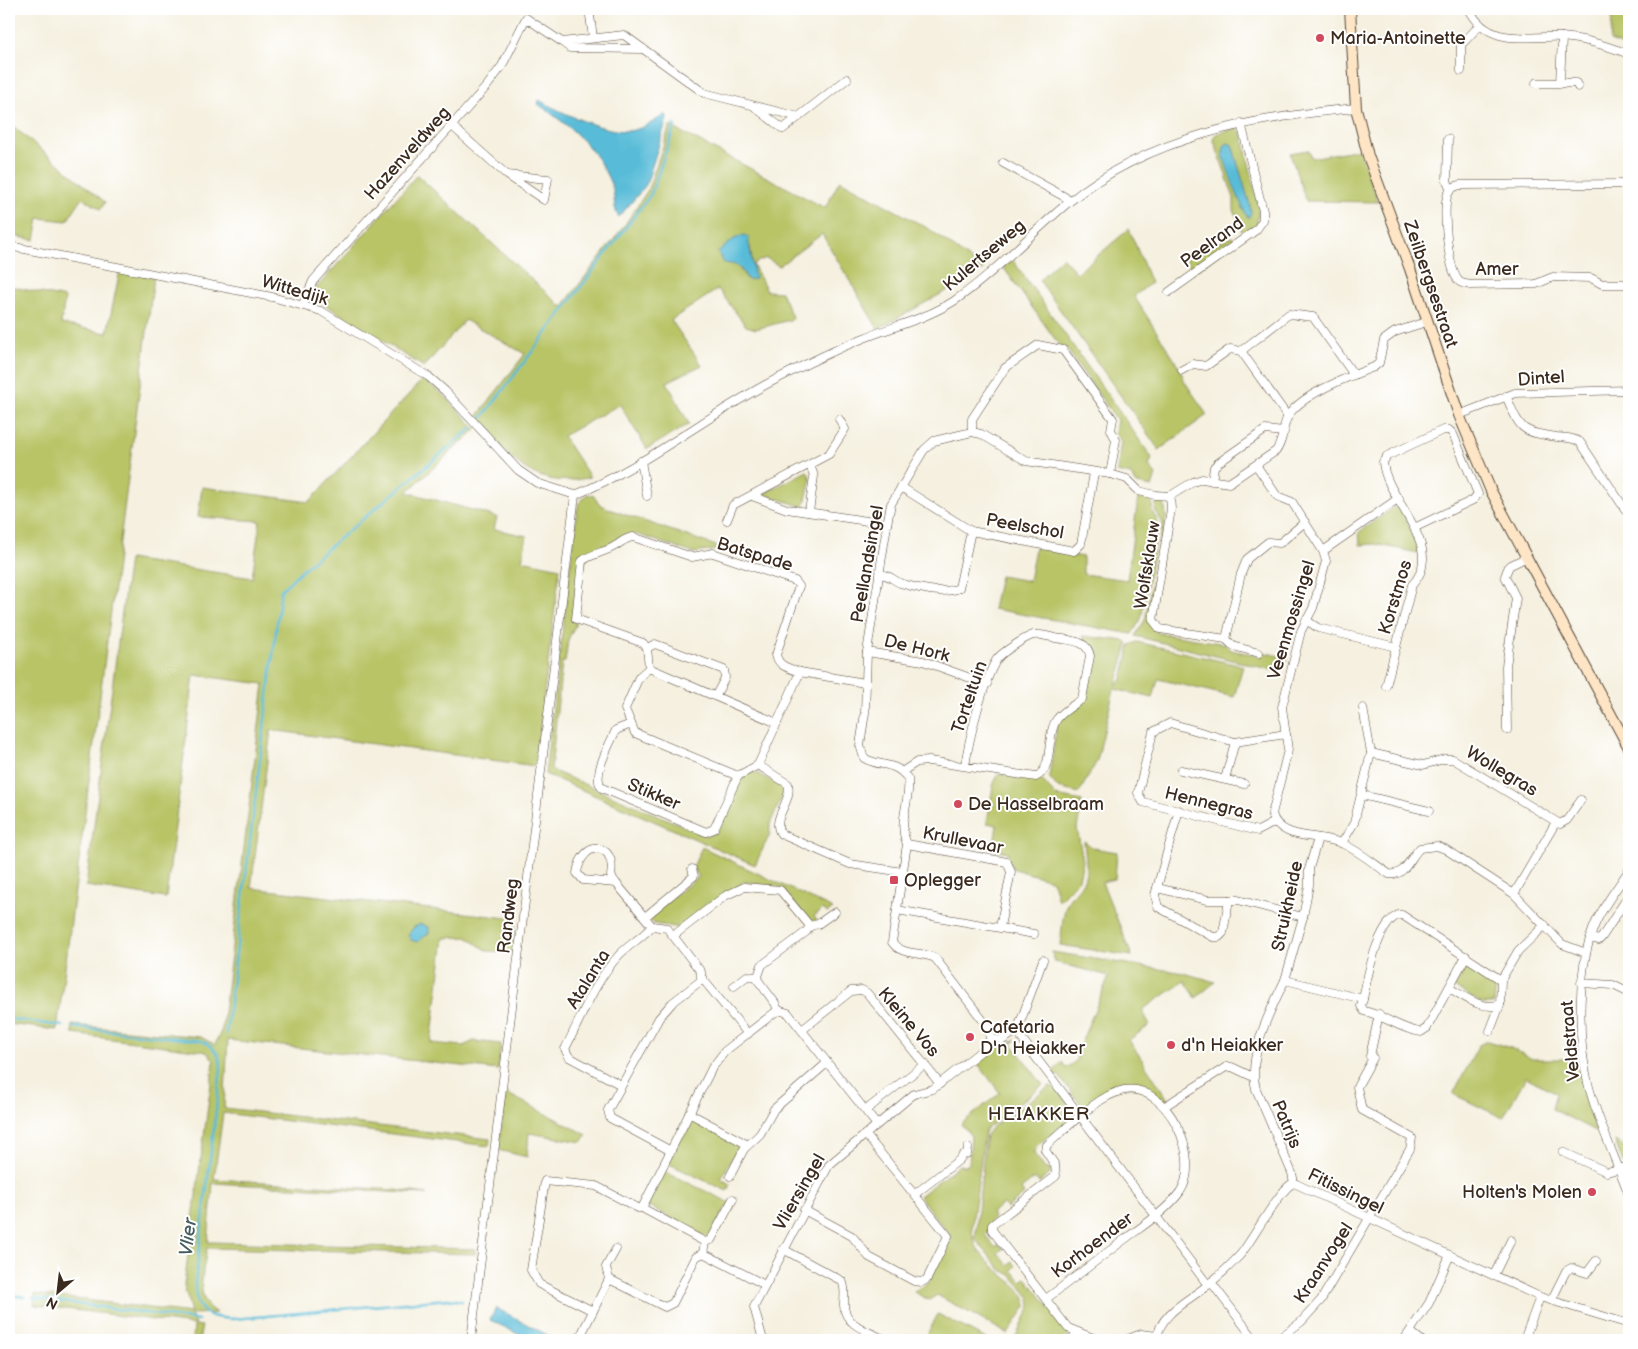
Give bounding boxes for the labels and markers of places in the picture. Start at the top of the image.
place label: Maria-Antoinette [1330,28,1466,49]
marker: Maria-Antoinette [1314,32,1326,44]
place label: De Hasselbraam [968,794,1104,815]
marker: De Hasselbraam [952,798,964,810]
place label: Oplegger [904,870,981,891]
marker: Oplegger [888,874,900,886]
place label: Cafetaria D'n Heiakker [980,1017,1085,1059]
marker: Cafetaria D'n Heiakker [964,1031,976,1043]
place label: d'n Heiakker [1181,1035,1284,1056]
marker: d'n Heiakker [1165,1039,1177,1051]
place label: Holten's Molen [1462,1182,1582,1203]
marker: Holten's Molen [1586,1186,1598,1198]

